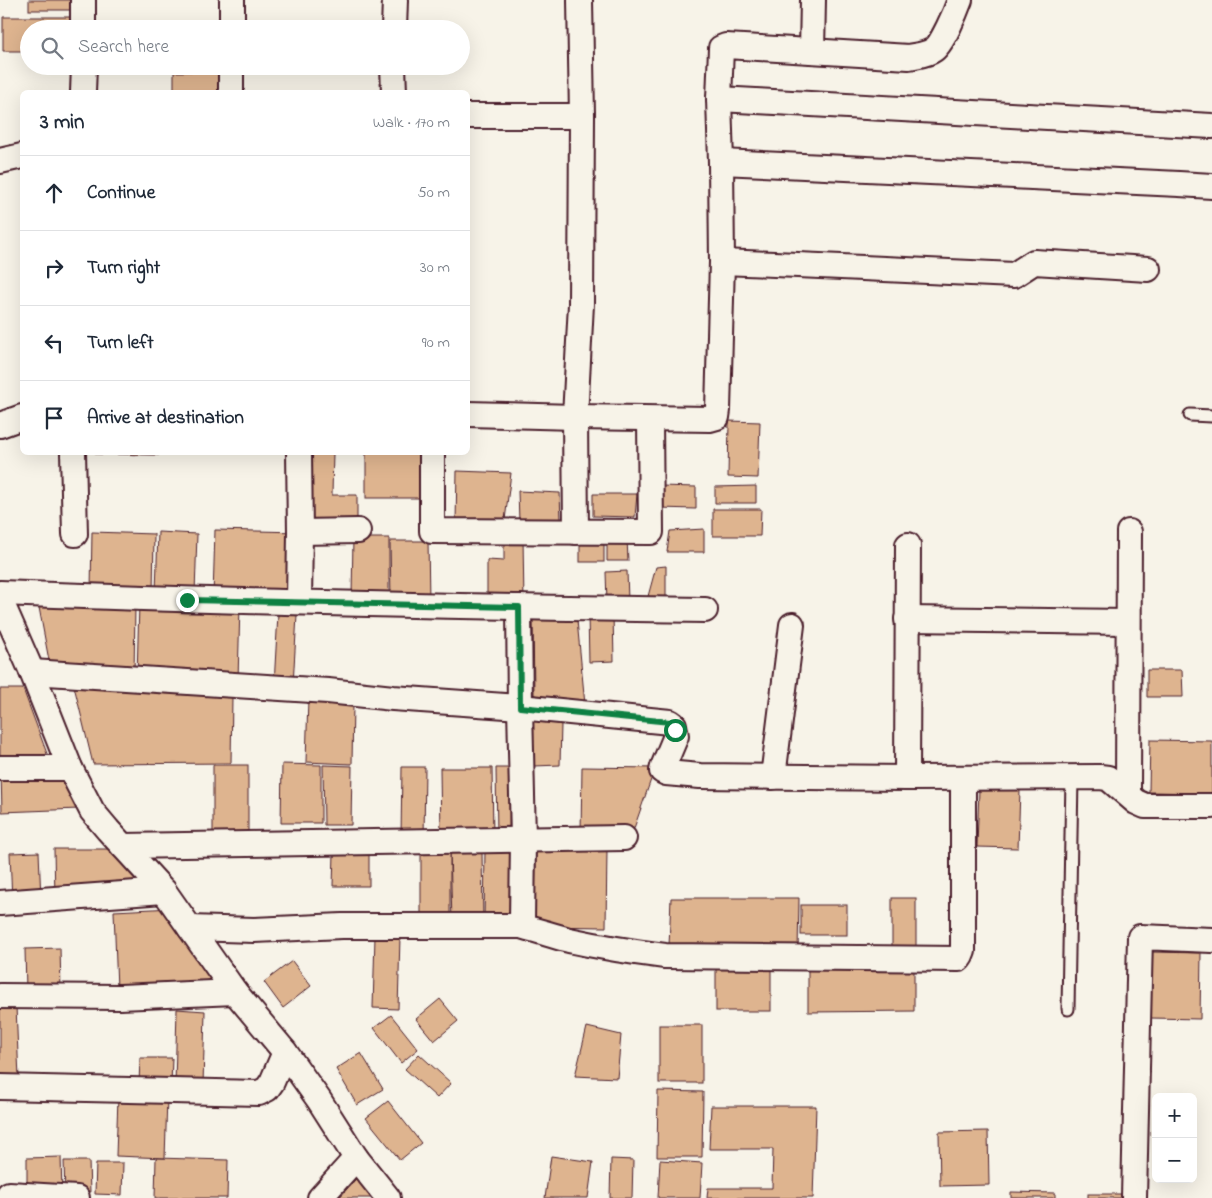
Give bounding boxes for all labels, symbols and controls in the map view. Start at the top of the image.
search box [20,20,470,75]
icon: search [38,34,66,62]
text: Search here [78,34,169,61]
text: 3 min [40,108,84,138]
text: Walk · 170 m [373,111,450,135]
icon: ahead [40,179,68,207]
text: Continue [87,180,155,207]
text: 50 m [418,181,450,205]
icon: right [40,254,68,282]
text: Turn right [87,255,160,282]
text: 30 m [420,256,450,280]
icon: left [40,329,68,357]
text: Turn left [87,330,154,357]
text: 90 m [422,331,450,355]
icon: arrive [40,404,68,432]
text: Arrive at destination [87,405,244,432]
route end [176,589,199,612]
route start [664,719,687,742]
map controls [1152,1093,1197,1183]
button: + [1152,1093,1197,1138]
button: − [1152,1138,1197,1183]

